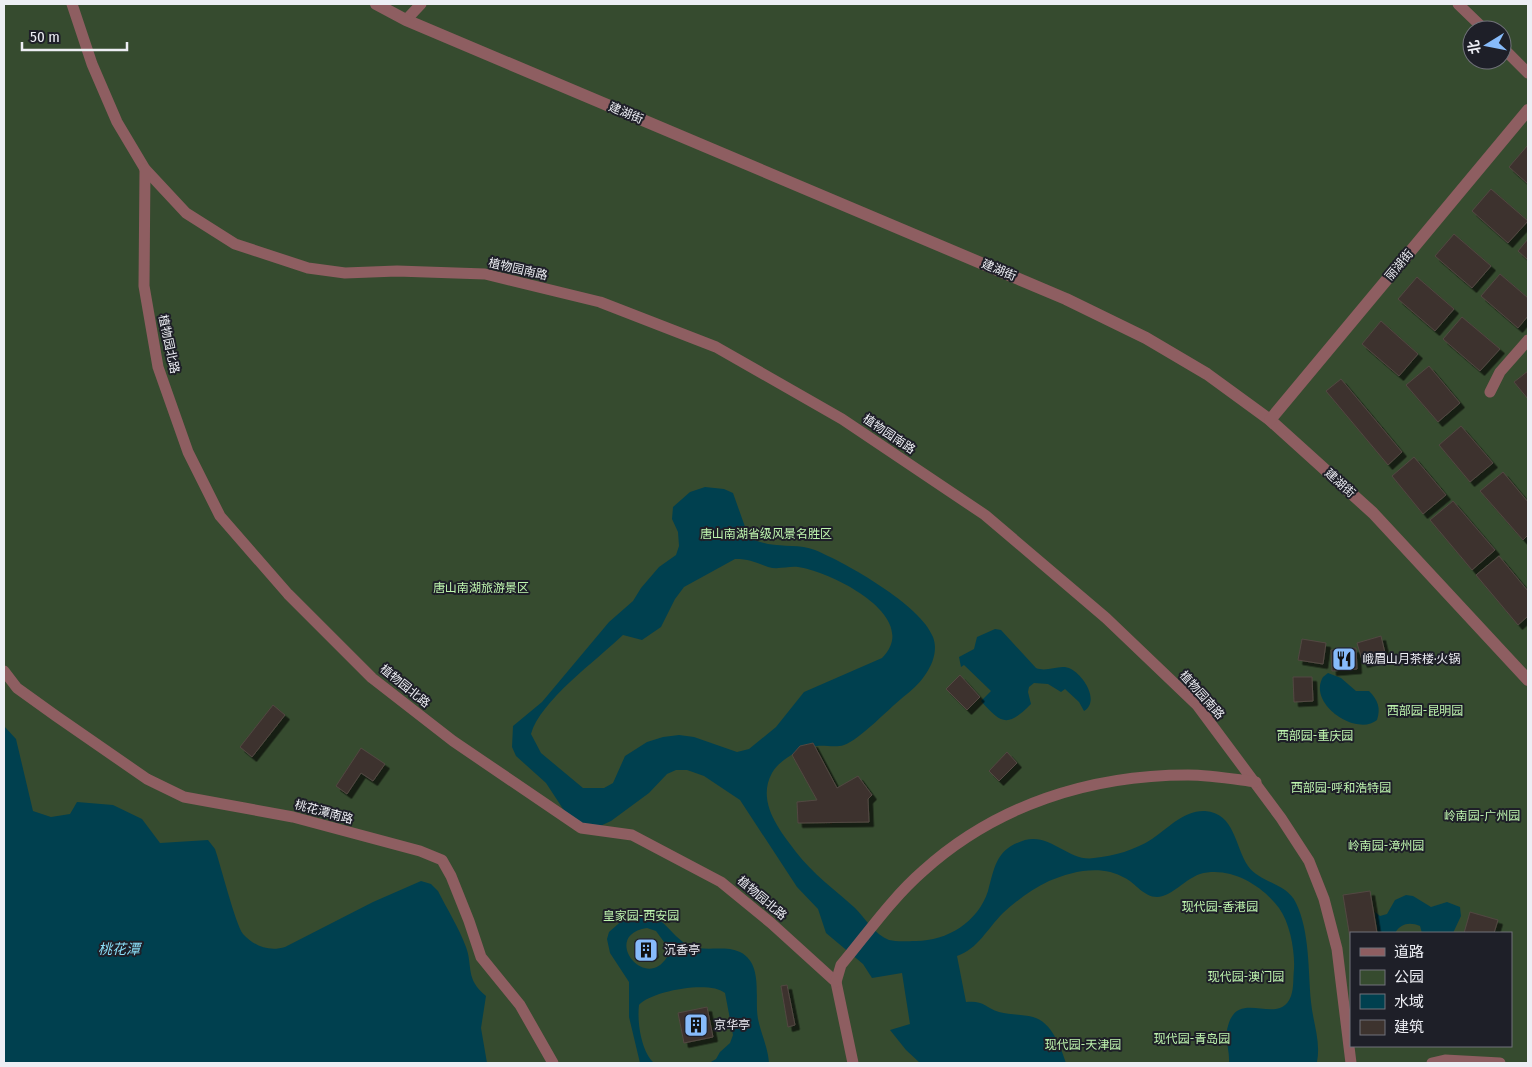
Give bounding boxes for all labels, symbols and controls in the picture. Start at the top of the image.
scale bar [22,20,128,52]
north arrow [1462,20,1512,70]
text: 50 m [30,28,60,46]
text: 北 [1465,39,1484,56]
street label: 建湖街 [607,100,645,126]
street label: 丽湖街 [1382,247,1416,283]
street label: 植物园南路 [487,255,549,283]
street label: 建湖街 [980,257,1018,283]
street label: 植物园北路 [156,313,182,375]
street label: 植物园南路 [860,411,918,457]
street label: 建湖街 [1322,466,1358,500]
park label: 唐山南湖省级风景名胜区 [700,527,832,541]
park label: 唐山南湖旅游景区 [433,581,529,595]
restaurant icon: 峨眉山月茶楼·火锅 [1331,646,1357,672]
place label: 峨眉山月茶楼·火锅 [1362,652,1461,666]
street label: 植物园北路 [377,662,433,710]
street label: 植物园南路 [1177,668,1227,722]
park label: 西部园-昆明园 [1387,704,1463,718]
park label: 西部园-重庆园 [1277,729,1353,743]
park label: 西部园-呼和浩特园 [1291,781,1391,795]
street label: 桃花潭南路 [293,797,355,827]
park label: 岭南园-广州园 [1444,809,1520,823]
park label: 岭南园-漳州园 [1348,839,1424,853]
street label: 植物园北路 [735,873,789,923]
park label: 现代园-香港园 [1182,900,1258,914]
park label: 皇家园-西安园 [603,909,679,923]
legend [1350,932,1512,1047]
building icon: 沉香亭 [633,937,659,963]
water label: 桃花潭 [98,941,143,958]
place label: 沉香亭 [664,943,700,957]
text: 道路 [1394,943,1424,961]
text: 公园 [1394,968,1424,986]
park label: 现代园-澳门园 [1208,970,1284,984]
text: 水域 [1394,993,1424,1011]
building icon: 京华亭 [683,1012,709,1038]
place label: 京华亭 [714,1018,750,1032]
text: 建筑 [1394,1018,1424,1036]
park label: 现代园-青岛园 [1154,1032,1230,1046]
park label: 现代园-天津园 [1045,1038,1121,1052]

